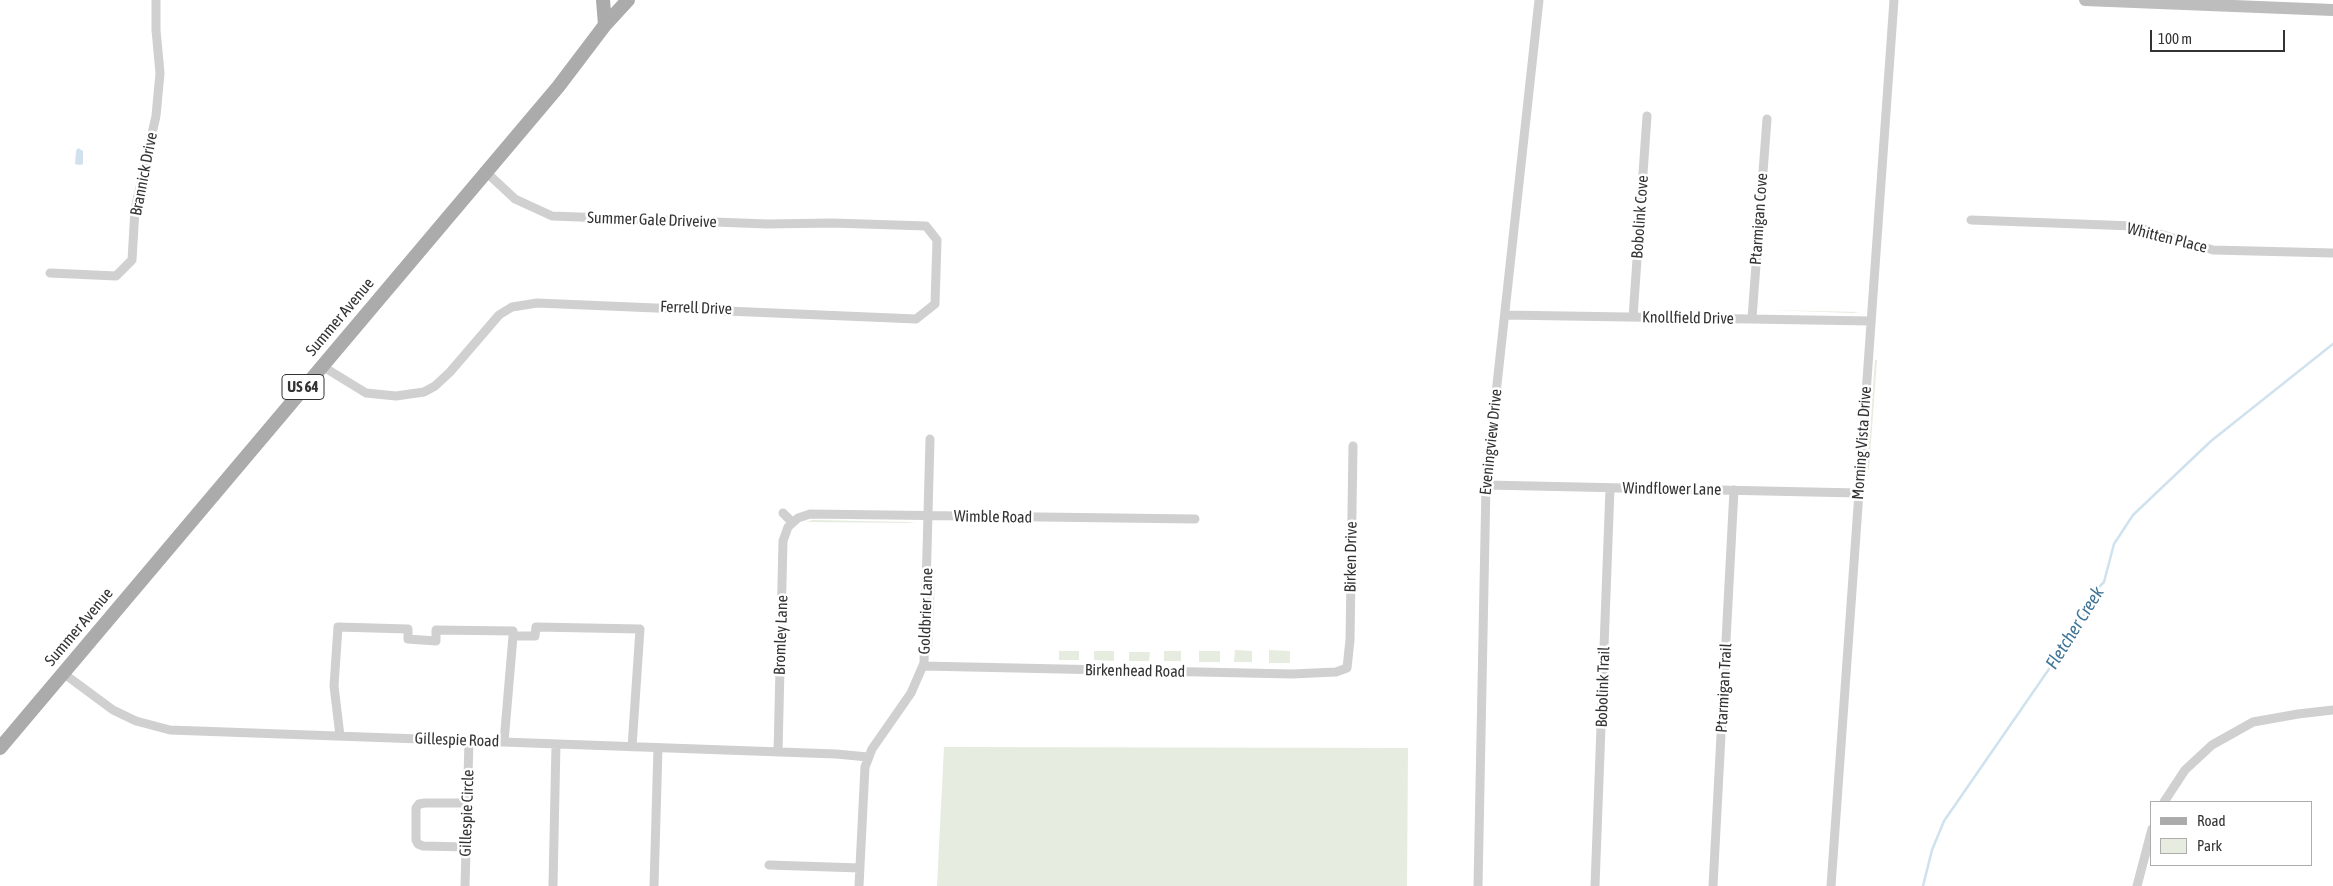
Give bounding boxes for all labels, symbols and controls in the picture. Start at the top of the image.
scale bar [2153,20,2288,52]
text: 100 m [2158,30,2192,47]
street label: Brannick Drive [126,131,162,217]
street label: Ptarmigan Cove [1746,172,1772,266]
street label: Bobolink Cove [1628,175,1652,259]
street label: Summer Gale Driveive [587,208,717,232]
street label: Whitten Place [2125,219,2209,257]
street label: Summer Avenue [302,274,378,360]
street label: Ferrell Drive [660,297,732,319]
street label: Knollfield Drive [1642,308,1734,328]
road number: US 64 [282,374,324,400]
street label: Morning Vista Drive [1848,386,1876,500]
street label: Eveningview Drive [1476,388,1506,496]
street label: Windflower Lane [1622,479,1722,499]
street label: Wimble Road [954,507,1032,527]
street label: Birken Drive [1341,521,1361,593]
street label: Goldbrier Lane [915,567,937,655]
water label: Fletcher Creek [2041,583,2109,673]
street label: Summer Avenue [41,584,117,670]
street label: Bromley Lane [770,595,792,675]
street label: Ptarmigan Trail [1712,643,1736,733]
street label: Bobolink Trail [1592,646,1614,728]
street label: Birkenhead Road [1085,661,1185,681]
street label: Gillespie Road [414,729,500,751]
street label: Gillespie Circle [456,769,478,857]
legend [2150,801,2313,866]
text: Road [2197,812,2226,829]
text: Park [2197,837,2222,854]

